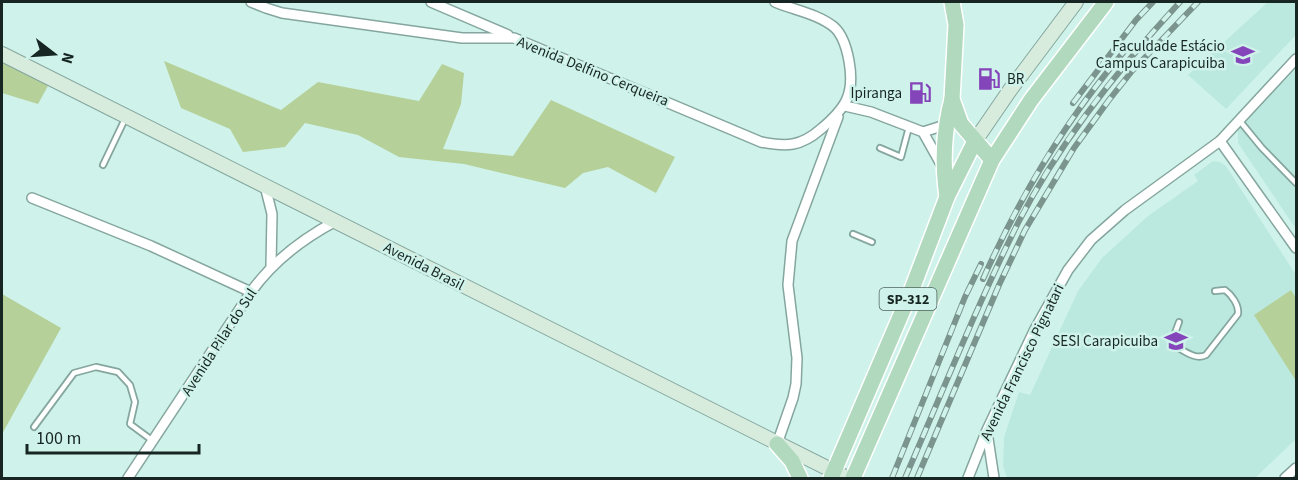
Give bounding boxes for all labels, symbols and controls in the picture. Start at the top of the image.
north arrow [24,24,84,84]
street label: Avenida Delfino Cerqueira [514,31,672,112]
place label: Faculdade Estácio Campus Carapicuiba [1096,36,1225,74]
school or university icon: Faculdade Estácio Campus Carapicuiba [1230,42,1256,68]
text: N [55,50,79,66]
fuel station icon: BR [976,66,1002,92]
place label: BR [1007,69,1025,90]
fuel station icon: Ipiranga [907,80,933,106]
place label: Ipiranga [851,83,902,104]
street label: Avenida Brasil [380,237,468,296]
street label: Avenida Francisco Pignatari [975,280,1070,444]
street label: Avenida Pilar do Sul [177,284,262,400]
road number: SP-312 [880,288,936,310]
school or university icon: SESI Carapicuiba [1163,328,1189,354]
place label: SESI Carapicuiba [1052,331,1158,352]
scale bar [27,417,200,455]
text: 100 m [36,426,81,451]

